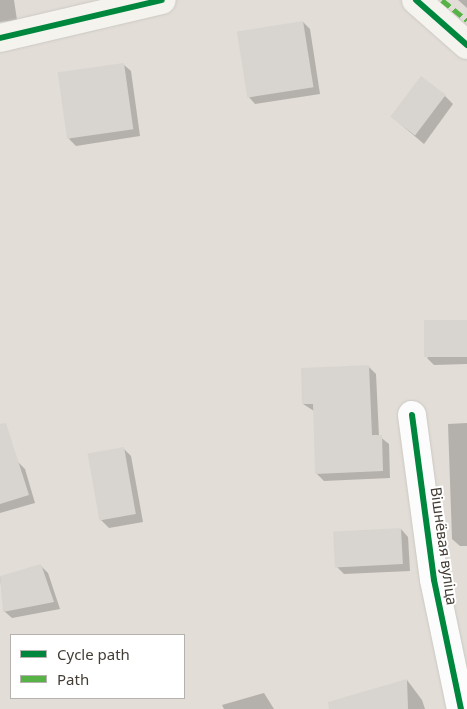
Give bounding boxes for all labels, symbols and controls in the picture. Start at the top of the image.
street label: Вішнёвая вуліца [427,486,461,606]
legend [10,634,185,699]
text: Cycle path [57,644,130,664]
text: Path [57,669,89,689]

